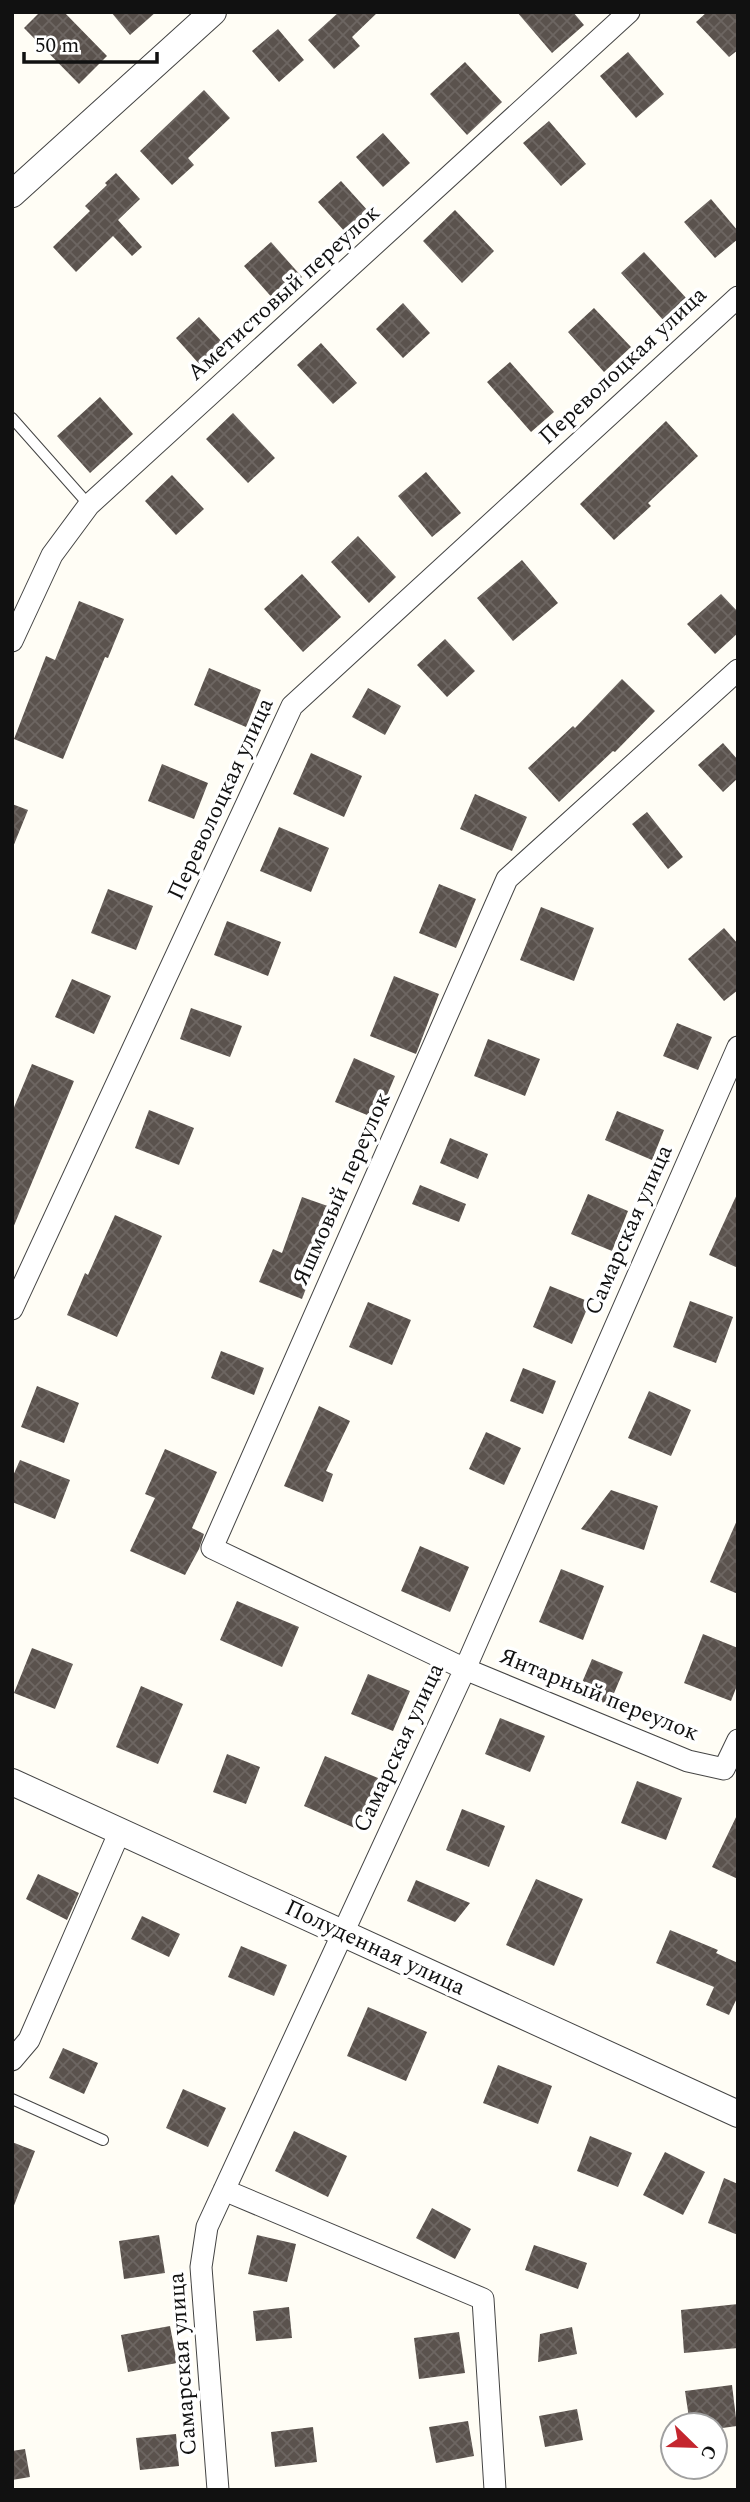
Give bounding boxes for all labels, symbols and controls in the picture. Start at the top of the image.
scale bar [24,21,158,65]
text: 50 m [35,30,79,62]
street label: Аметистовый переулок [179,196,389,390]
street label: Переволоцкая улица [531,278,715,454]
street label: Переволоцкая улица [159,692,283,906]
street label: Яшмовый переулок [284,1086,400,1291]
street label: Самарская улица [576,1139,682,1321]
street label: Янтарный переулок [494,1639,704,1751]
street label: Самарская улица [344,1658,454,1838]
street label: Полуденная улица [279,1891,471,2005]
street label: Самарская улица [159,2271,207,2457]
north arrow [659,2411,729,2481]
text: С [692,2440,724,2464]

